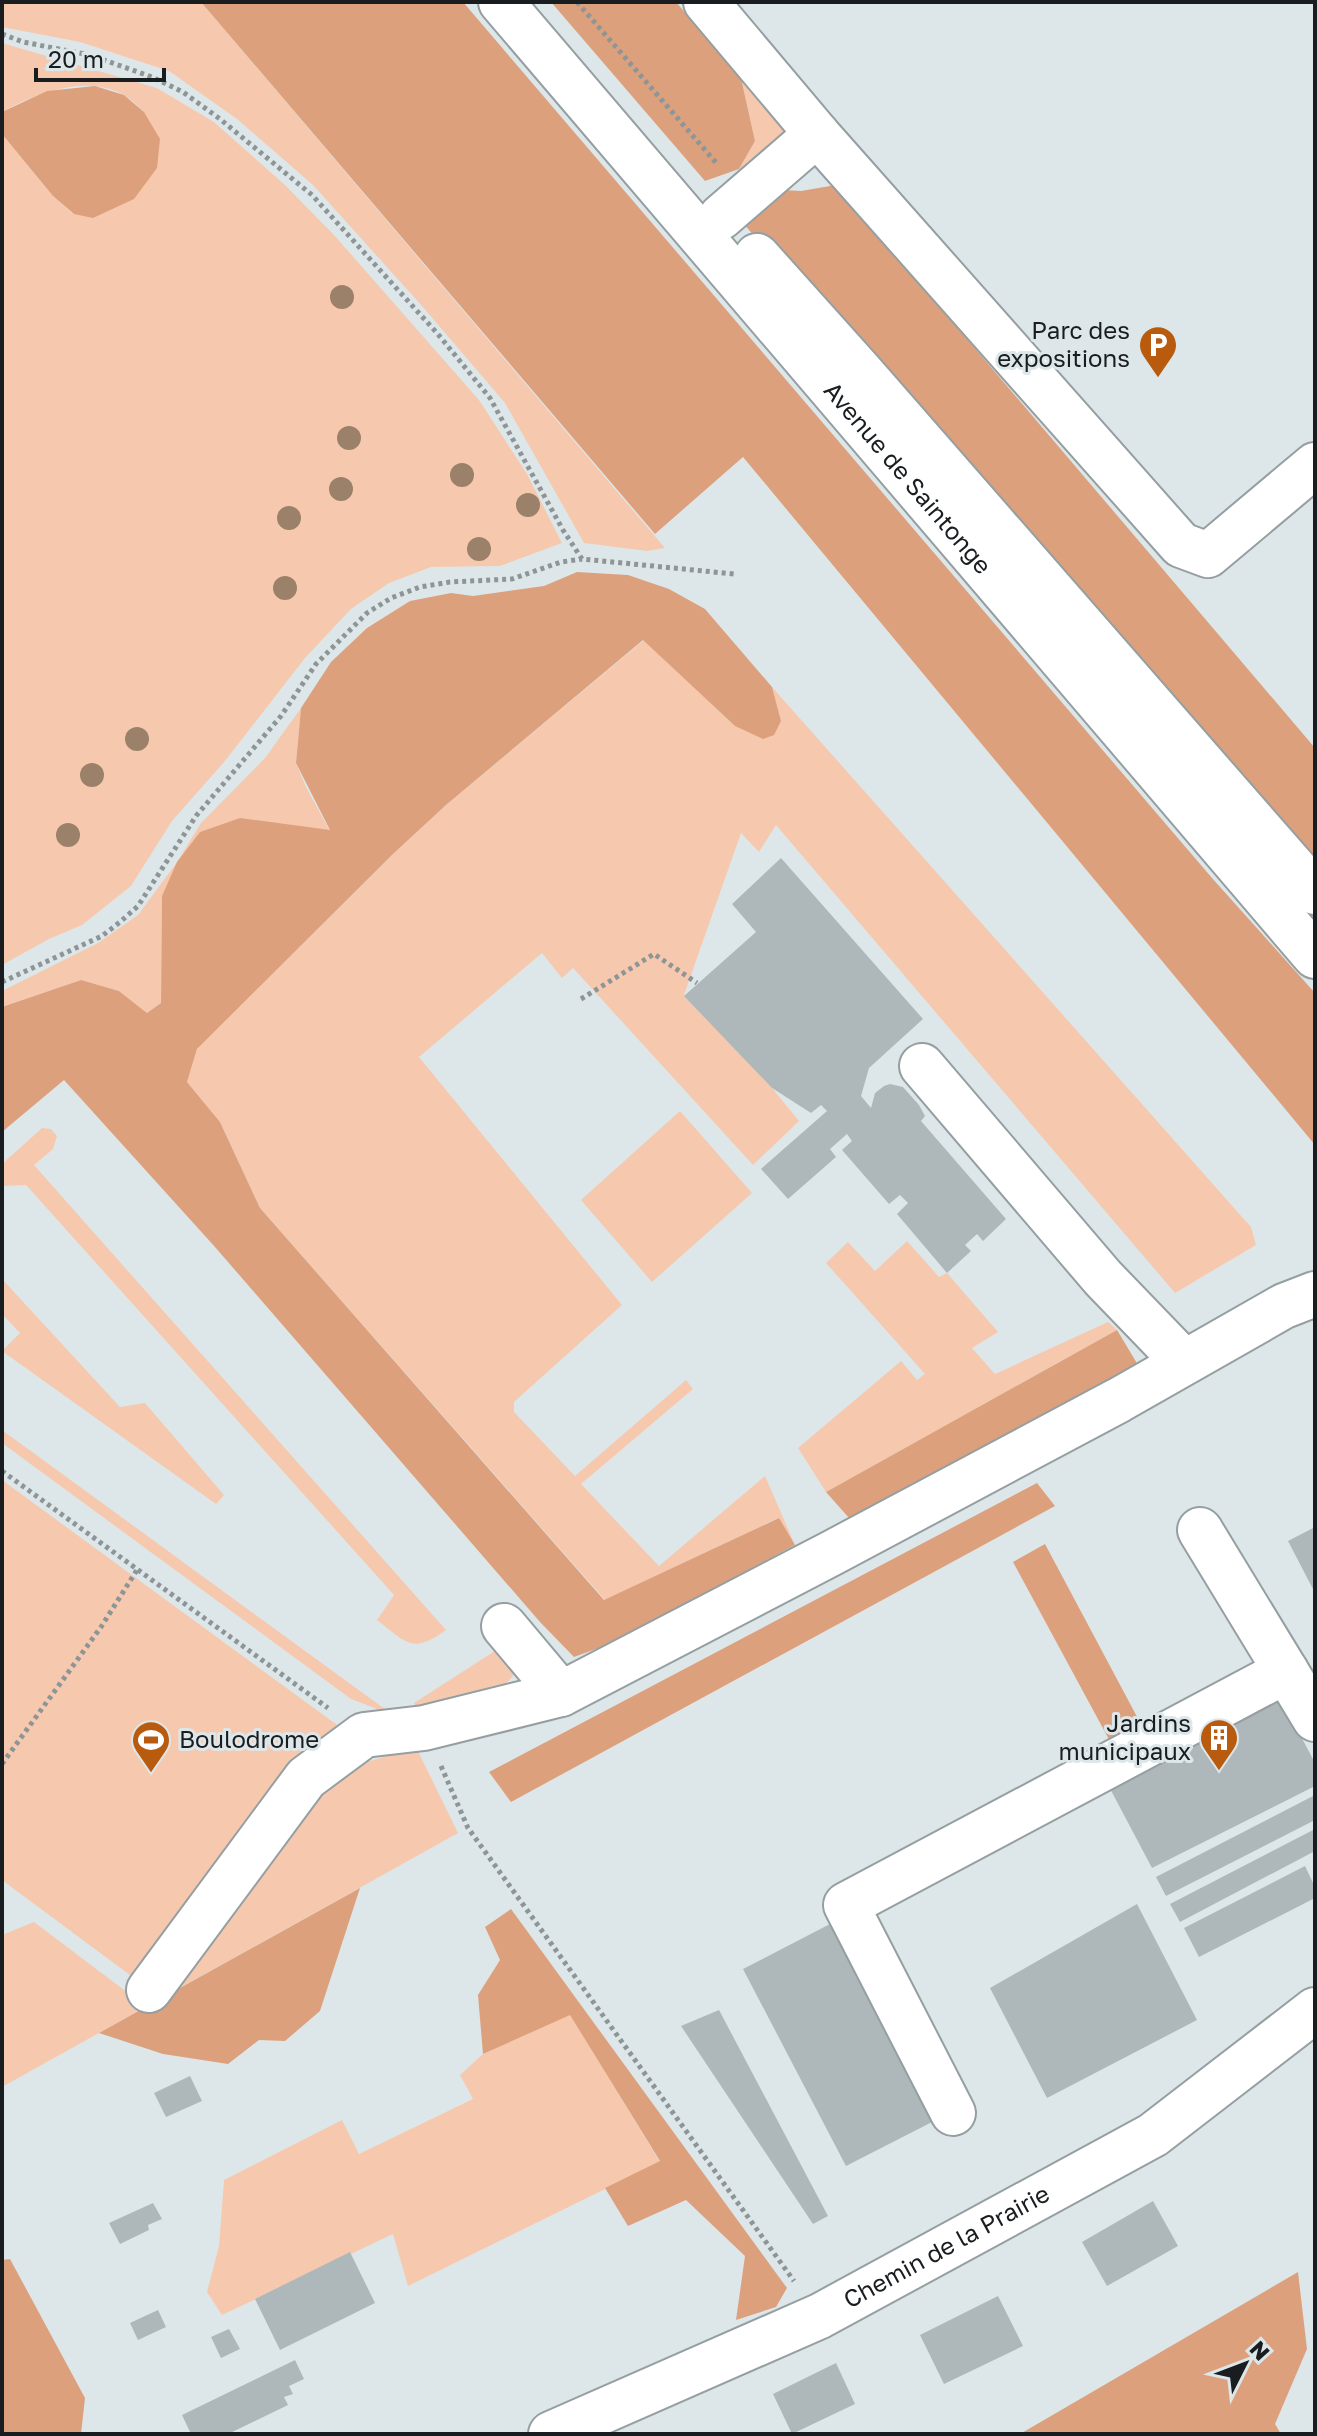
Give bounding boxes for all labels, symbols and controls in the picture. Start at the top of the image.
scale bar [36,32,164,82]
text: 20 m [48,44,104,73]
place label: Parc des expositions [997,315,1130,372]
parking icon: Parc des expositions [1137,324,1179,379]
street label: Avenue de Saintonge [819,375,998,579]
place label: Jardins municipaux [1058,1708,1191,1765]
building icon: Jardins municipaux [1198,1717,1240,1772]
sports icon: Boulodrome [130,1719,172,1774]
place label: Boulodrome [179,1724,319,1753]
street label: Chemin de la Prairie [838,2178,1054,2313]
north arrow [1205,2324,1285,2404]
text: N [1245,2335,1276,2366]

